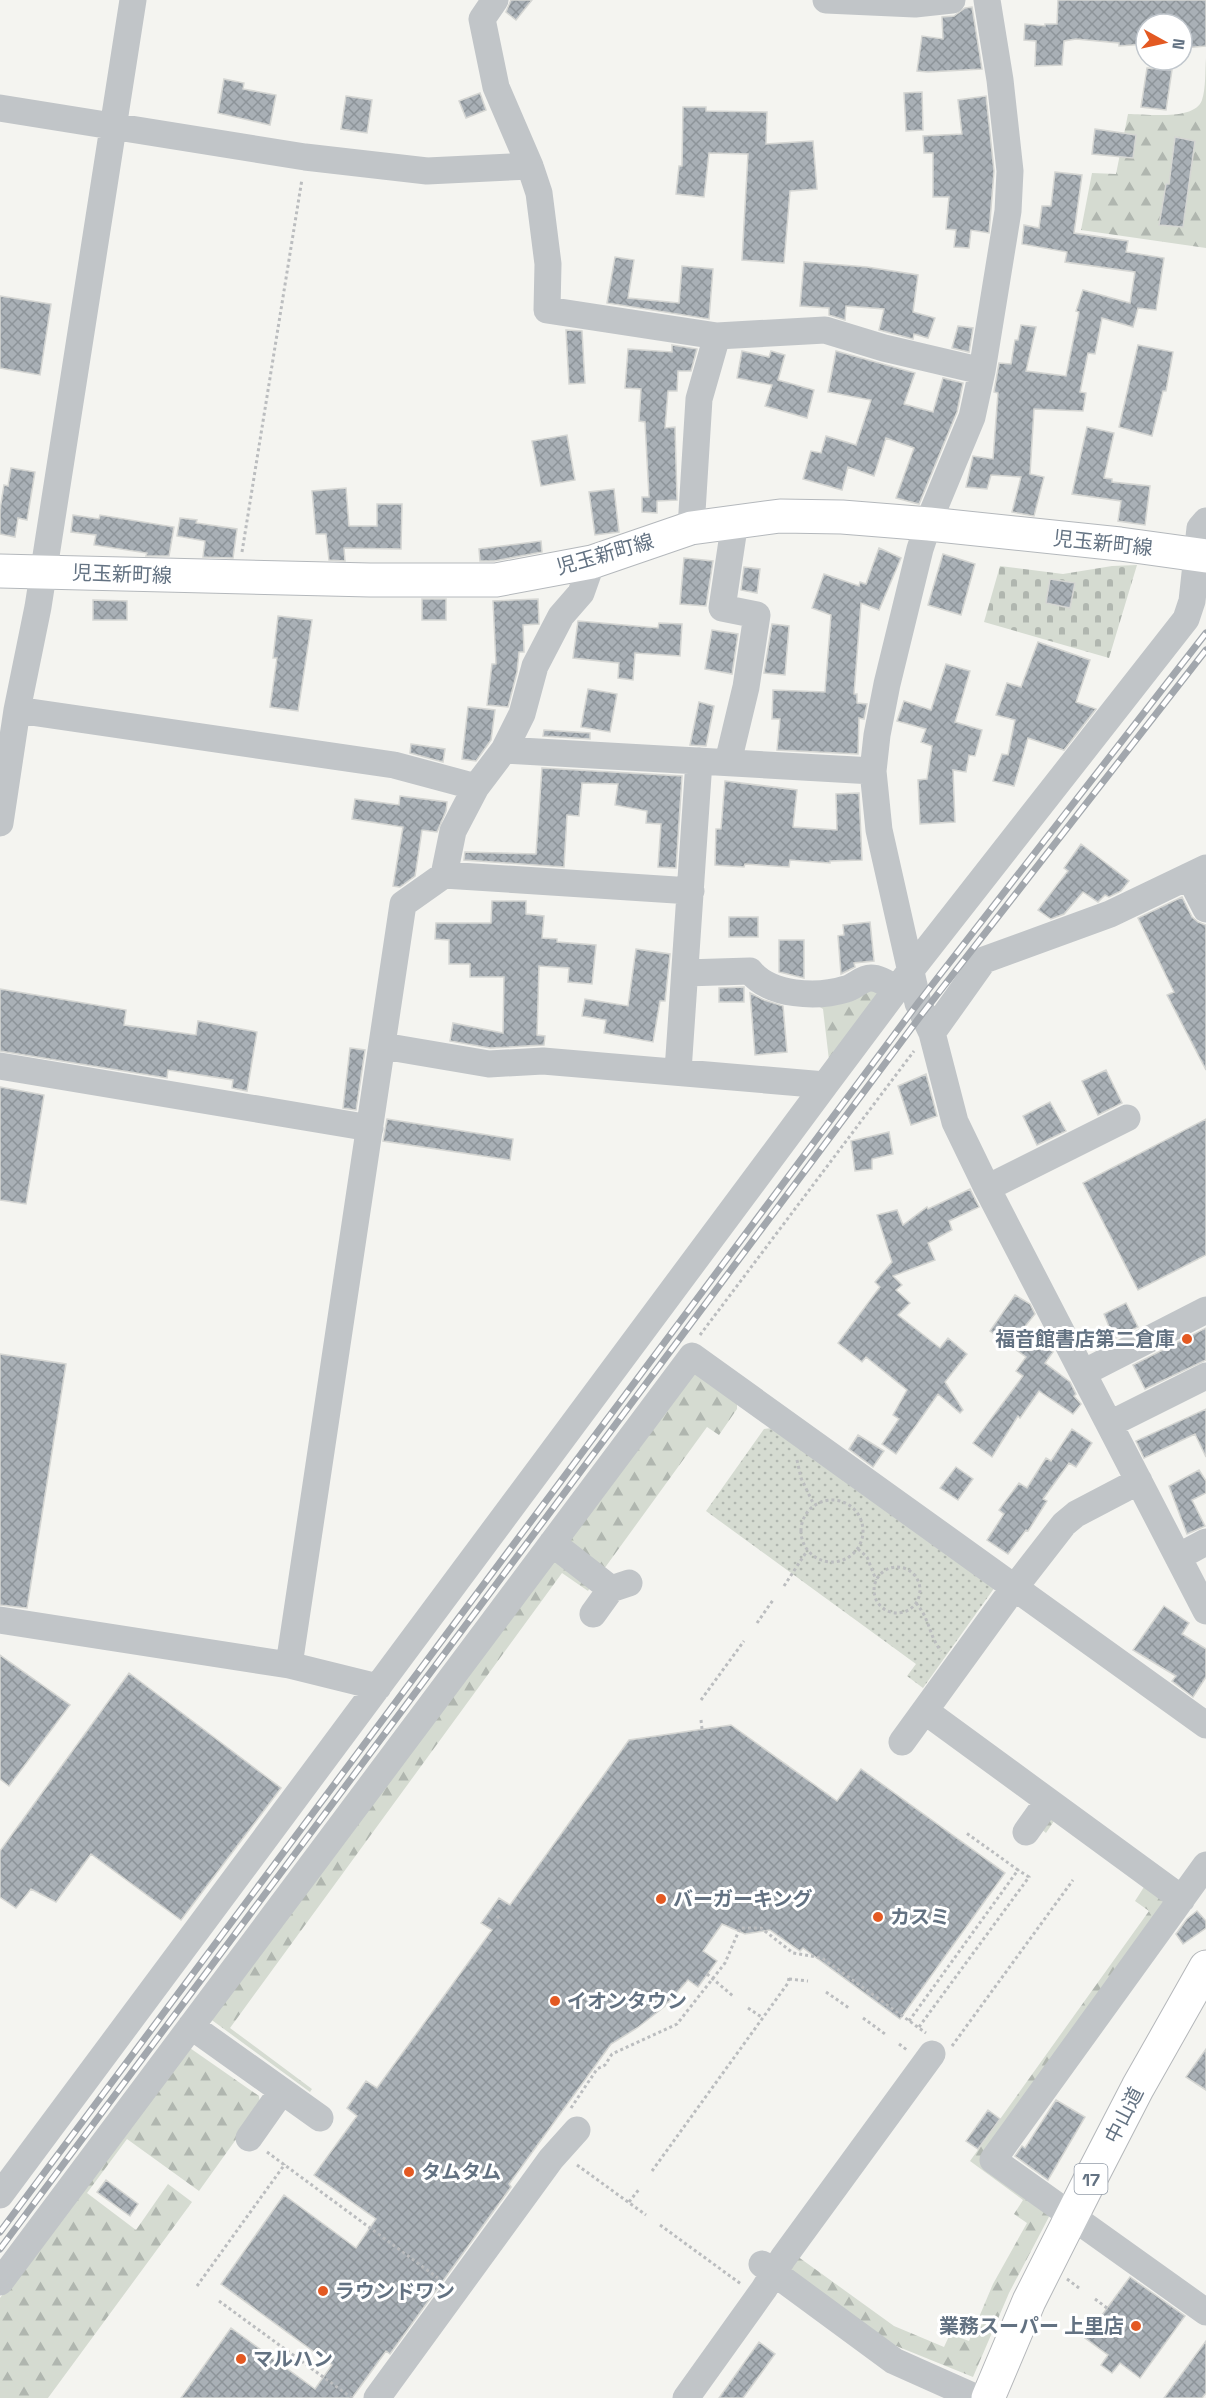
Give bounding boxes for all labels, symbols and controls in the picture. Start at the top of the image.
north arrow [1134,12,1194,72]
text: N [1167,37,1190,51]
street label: 児玉新町線 [1052,525,1154,561]
street label: 児玉新町線 [553,528,657,580]
street label: 児玉新町線 [72,559,172,589]
place label: 福音館書店第二倉庫 [995,1326,1175,1352]
marker: 福音館書店第二倉庫 [1180,1332,1194,1346]
place label: バーガーキング [673,1886,812,1912]
marker: バーガーキング [654,1892,668,1906]
place label: カスミ [890,1904,950,1930]
marker: カスミ [871,1910,885,1924]
place label: イオンタウン [567,1988,687,2014]
marker: イオンタウン [548,1994,562,2008]
street label: 中山道 [1099,2082,1149,2148]
place label: タムタム [421,2159,501,2185]
road number: 17 [1074,2164,1108,2194]
marker: タムタム [402,2165,416,2179]
place label: ラウンドワン [335,2278,455,2304]
marker: ラウンドワン [316,2284,330,2298]
place label: 業務スーパー 上里店 [939,2313,1124,2339]
marker: 業務スーパー 上里店 [1129,2319,1143,2333]
place label: マルハン [253,2346,333,2372]
marker: マルハン [234,2352,248,2366]

